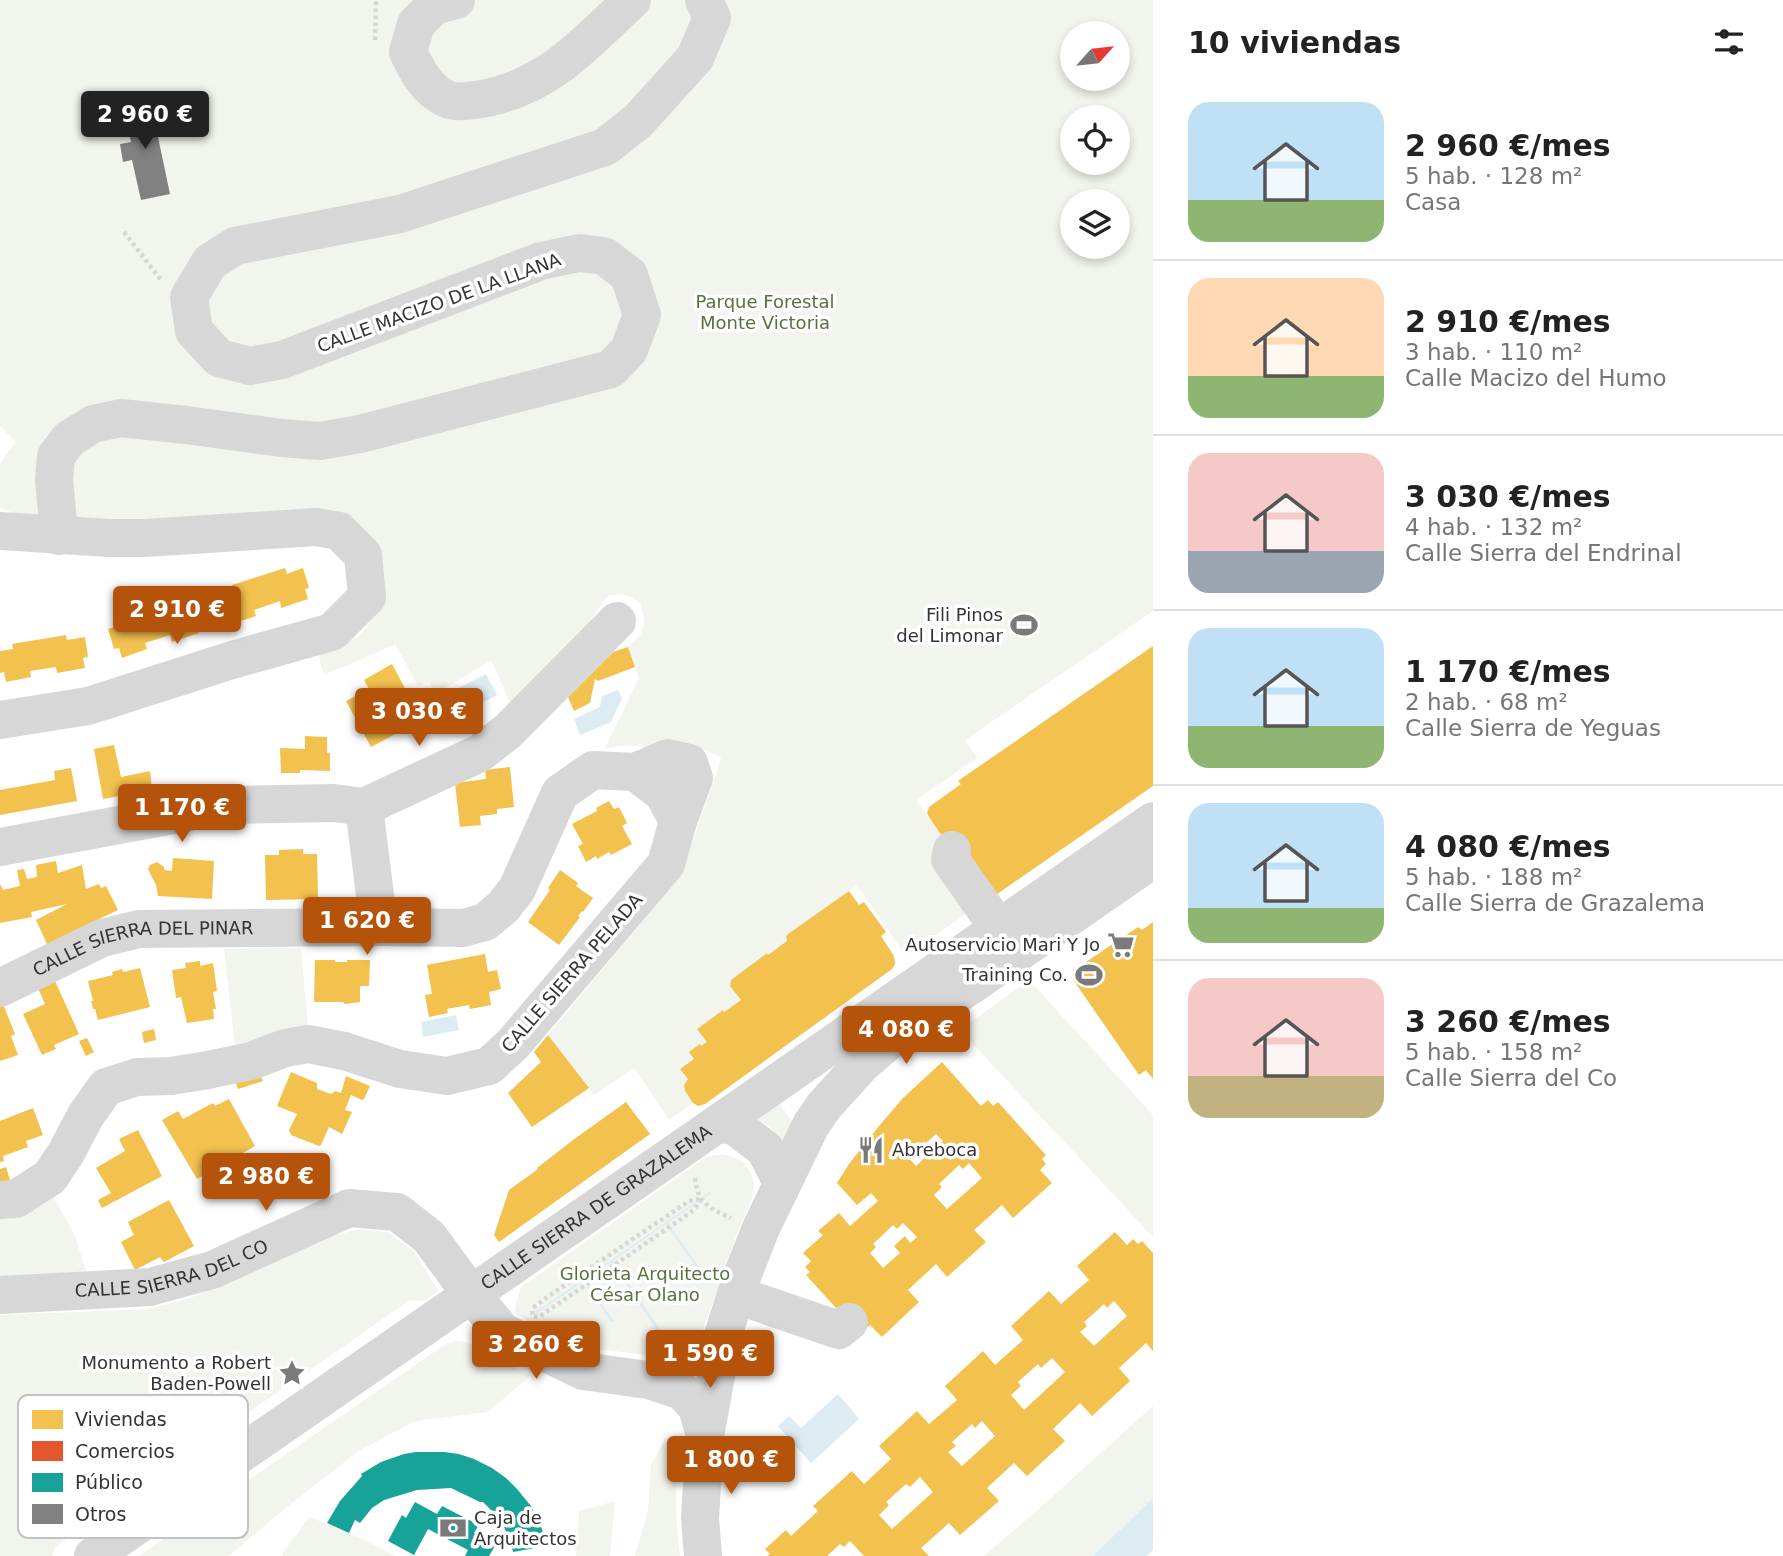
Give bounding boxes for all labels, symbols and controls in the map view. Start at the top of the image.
north arrow [1060,21,1130,91]
map controls [1060,21,1130,259]
icon: filters [1710,23,1748,61]
text: 10 viviendas [1188,25,1401,60]
pin: 2 960 € [80,92,210,151]
text: 2 960 € [97,101,193,127]
button: locate [1060,105,1130,175]
text: 2 960 €/mes [1405,128,1611,163]
icon: home [1244,130,1328,214]
text: 5 hab. · 128 m² [1405,163,1582,189]
button: layers [1060,189,1130,259]
text: Casa [1405,189,1461,215]
street label: CALLE MACIZO DE LA LLANA [314,248,564,356]
park label: Parque Forestal Monte Victoria [695,291,835,333]
text: 2 910 €/mes [1405,304,1611,339]
icon: home [1244,306,1328,390]
text: 3 hab. · 110 m² [1405,339,1582,365]
text: Calle Macizo del Humo [1405,365,1667,391]
text: 3 030 €/mes [1405,479,1611,514]
icon: home [1244,481,1328,565]
text: 4 hab. · 132 m² [1405,514,1582,540]
text: Calle Sierra del Endrinal [1405,540,1682,566]
pin: 2 910 € [112,586,242,646]
text: 2 910 € [129,596,225,622]
place label: Fili Pinos del Limonar [896,604,1004,646]
sports icon: Fili Pinos del Limonar [1009,610,1039,640]
text: 1 170 €/mes [1405,654,1611,689]
icon: home [1244,656,1328,740]
pin: 3 030 € [354,688,484,748]
text: 2 hab. · 68 m² [1405,689,1568,715]
text: 3 030 € [371,698,467,724]
text: Calle Sierra de Yeguas [1405,715,1661,741]
pin: 1 170 € [117,784,247,844]
text: 1 170 € [134,794,230,820]
text: 4 080 €/mes [1405,829,1611,864]
icon: home [1244,831,1328,915]
text: 5 hab. · 188 m² [1405,864,1582,890]
street label: CALLE SIERRA PELADA [497,889,647,1056]
text: Calle Sierra de Grazalema [1405,890,1705,916]
pin: 1 620 € [302,898,432,957]
text: 1 620 € [319,907,415,933]
street label: CALLE SIERRA DEL PINAR [29,917,253,980]
supermarket icon: Autoservicio Mari Y Jo [1106,930,1136,960]
place label: Autoservicio Mari Y Jo [905,934,1100,955]
sports icon: Training Co. [1074,960,1104,990]
place label: Training Co. [961,964,1068,985]
text: 3 260 €/mes [1405,1004,1611,1039]
pin: 4 080 € [841,1006,971,1066]
icon: home [1244,1006,1328,1090]
text: 4 080 € [858,1016,954,1042]
text: 5 hab. · 158 m² [1405,1039,1582,1065]
text: Calle Sierra del Co [1405,1065,1617,1091]
street label: CALLE SIERRA DE GRAZALEMA [477,1120,716,1294]
restaurant icon: Abreboca [856,1135,886,1165]
place label: Abreboca [892,1139,977,1160]
pin: 2 980 € [201,1154,331,1213]
text: 2 980 € [218,1163,314,1189]
street label: CALLE SIERRA DEL CO [74,1235,271,1301]
park label: Glorieta Arquitecto César Olano [560,1263,730,1305]
pin: 3 260 € [471,1322,601,1381]
pin: 1 590 € [645,1330,775,1390]
text: 3 260 € [488,1331,584,1357]
text: 1 590 € [662,1340,758,1366]
place label: Monumento a Robert Baden-Powell [81,1352,271,1394]
place icon: Monumento a Robert Baden-Powell [277,1358,307,1388]
legend [18,1395,248,1538]
text: Viviendas [75,1408,167,1430]
pin: 1 800 € [666,1436,796,1496]
text: Comercios [75,1440,175,1462]
text: 1 800 € [683,1446,779,1472]
text: Público [75,1471,143,1493]
text: Otros [75,1503,126,1525]
place label: Caja de Arquitectos [474,1507,577,1549]
bank icon: Caja de Arquitectos [438,1513,468,1543]

